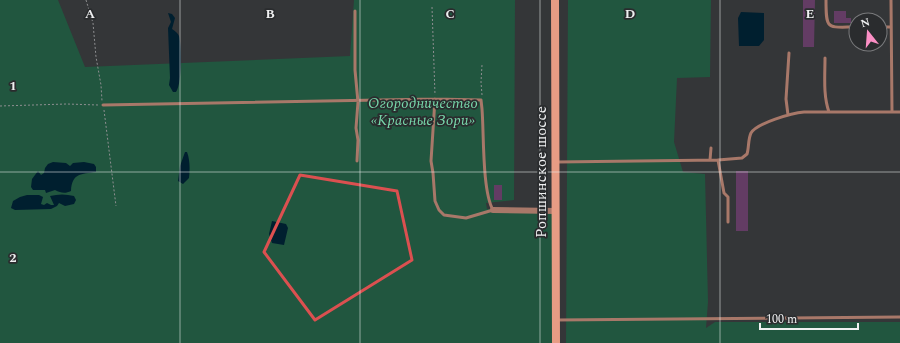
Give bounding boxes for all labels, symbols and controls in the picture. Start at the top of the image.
text: A [85,4,95,24]
text: B [265,4,275,24]
text: C [445,4,455,24]
text: D [625,4,635,24]
text: E [806,4,815,24]
north arrow [848,12,888,52]
text: N [858,13,872,32]
text: 1 [9,76,17,96]
park label: Огородничество «Красные Зори» [368,92,478,132]
street label: Ропшинское шоссе [530,106,553,238]
text: 2 [9,248,17,268]
scale bar [760,305,858,331]
text: 100 m [766,310,797,329]

